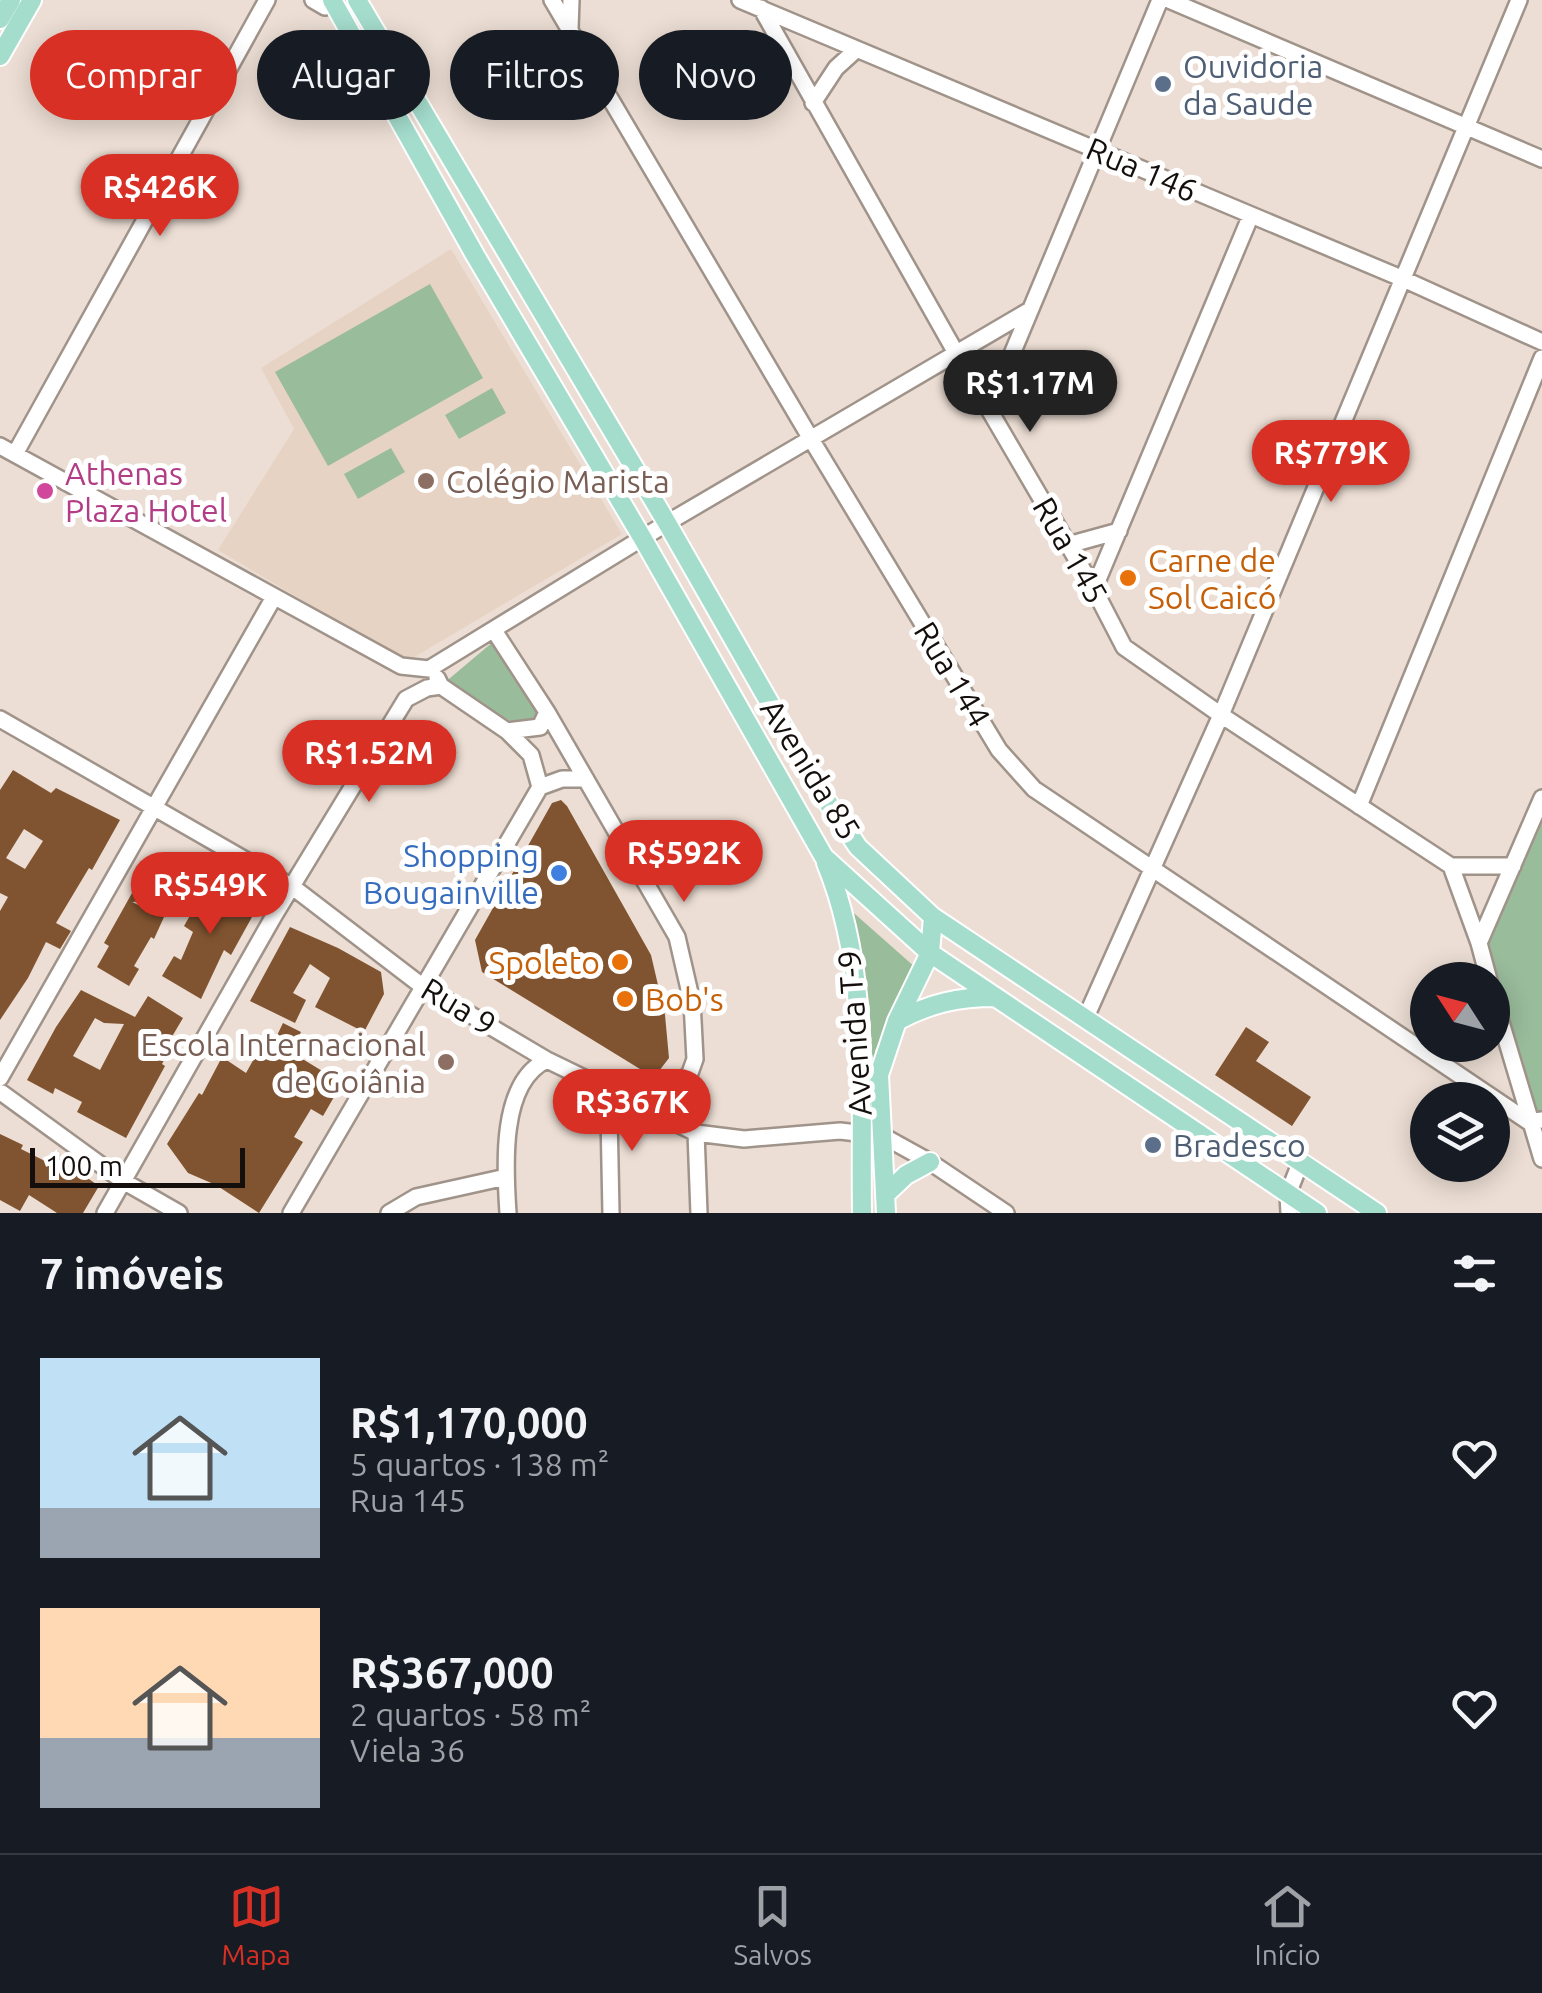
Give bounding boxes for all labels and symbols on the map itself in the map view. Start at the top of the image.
place label: Ouvidoria da Saude [1183,48,1323,121]
marker: Ouvidoria da Saude [1152,73,1174,95]
street label: Rua 146 [1082,130,1202,208]
pin: R$426K [79,154,241,239]
pin: R$1.17M [938,350,1122,435]
pin: R$779K [1250,420,1412,505]
place label: Athenas Plaza Hotel [65,455,227,528]
place label: Colégio Marista [446,463,670,499]
marker: Colégio Marista [415,470,437,492]
marker: Athenas Plaza Hotel [34,480,56,502]
street label: Rua 145 [1026,491,1116,609]
place label: Carne de Sol Caicó [1148,542,1277,615]
marker: Carne de Sol Caicó [1117,567,1139,589]
street label: Rua 144 [908,615,998,733]
street label: Avenida 85 [754,692,868,846]
pin: R$1.52M [277,720,461,805]
pin: R$592K [603,820,765,905]
place label: Shopping Bougainville [363,837,539,910]
pin: R$549K [129,852,291,937]
marker: Shopping Bougainville [548,862,570,884]
place label: Spoleto [489,944,600,980]
street label: Avenida T-9 [830,949,878,1117]
marker: Spoleto [609,951,631,973]
north arrow [1410,962,1510,1062]
street label: Rua 9 [415,970,503,1042]
place label: Bob's [645,981,724,1017]
marker: Bob's [614,988,636,1010]
place label: Escola Internacional de Goiânia [140,1026,426,1099]
marker: Escola Internacional de Goiânia [435,1051,457,1073]
pin: R$367K [551,1069,713,1154]
place label: Bradesco [1173,1127,1306,1163]
marker: Bradesco [1142,1134,1164,1156]
scale bar [30,1143,245,1188]

